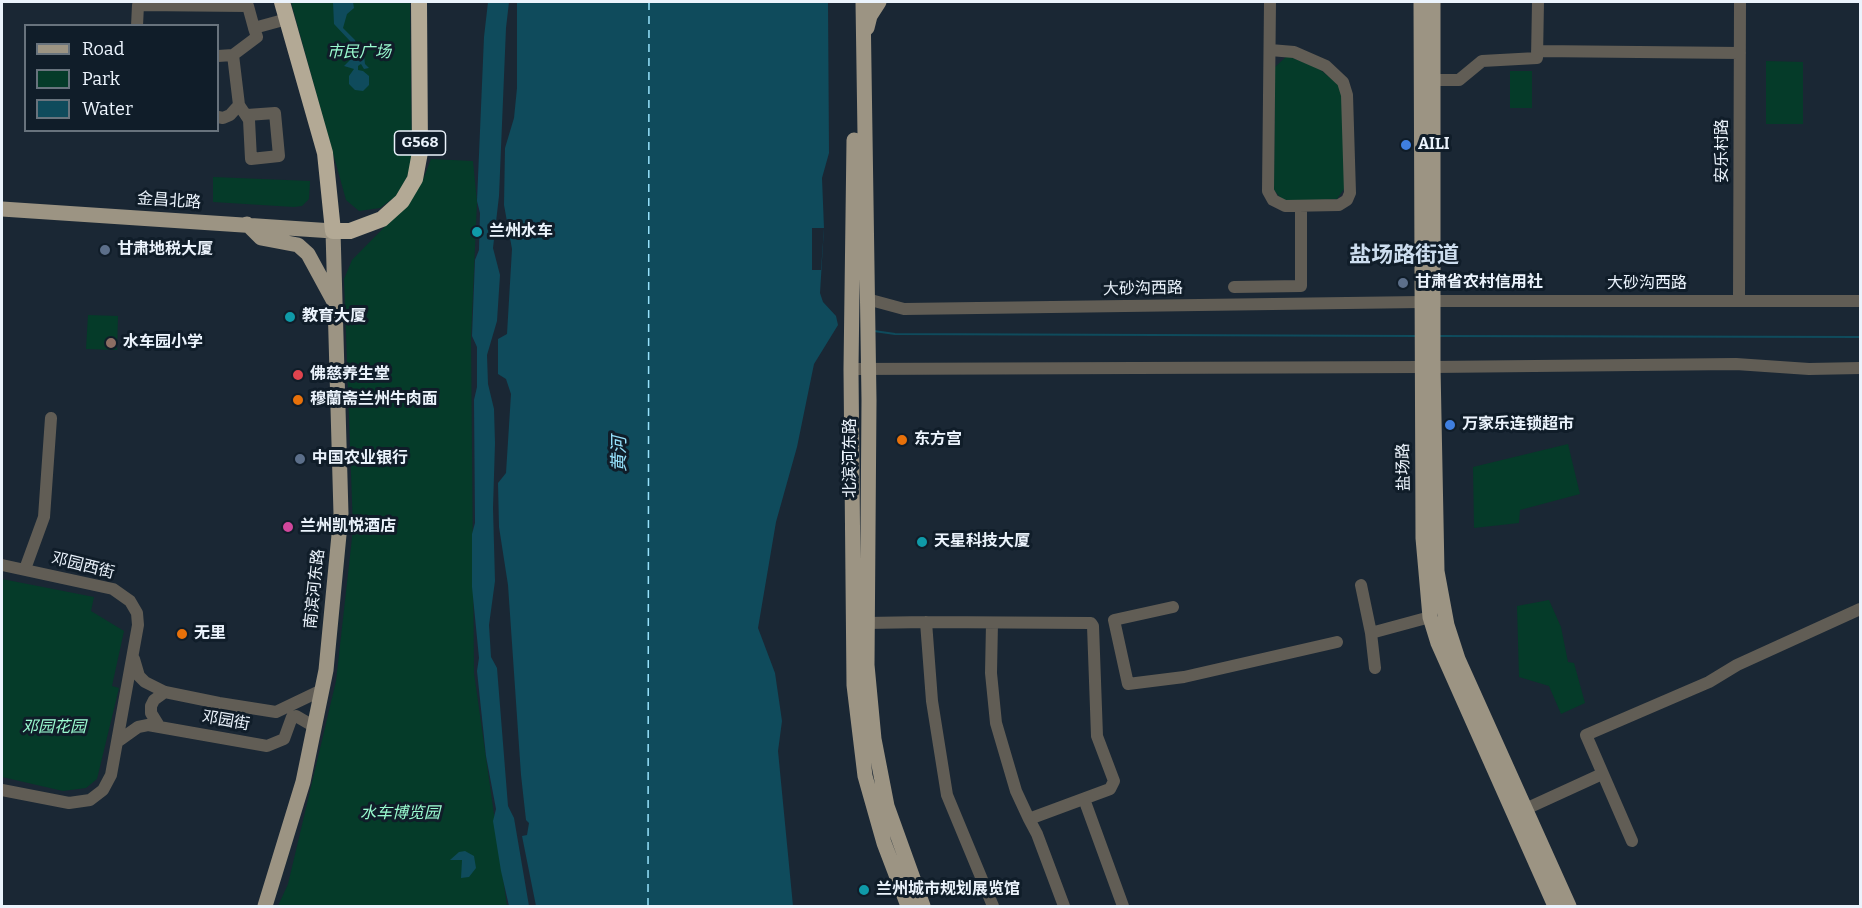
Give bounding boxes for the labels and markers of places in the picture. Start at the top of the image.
place label: AILI [1418,135,1450,155]
marker: AILI [1399,138,1413,152]
place label: 兰州水车 [489,222,553,242]
marker: 兰州水车 [470,225,484,239]
place label: 甘肃地税大厦 [117,240,213,260]
marker: 甘肃地税大厦 [98,243,112,257]
place label: 甘肃省农村信用社 [1415,273,1543,293]
marker: 甘肃省农村信用社 [1396,276,1410,290]
place label: 教育大厦 [302,307,366,327]
marker: 教育大厦 [283,310,297,324]
place label: 水车园小学 [123,333,203,353]
marker: 水车园小学 [104,336,118,350]
place label: 佛慈养生堂 [310,365,390,385]
marker: 佛慈养生堂 [291,368,305,382]
place label: 穆蘭斋兰州牛肉面 [310,390,438,410]
marker: 穆蘭斋兰州牛肉面 [291,393,305,407]
place label: 万家乐连锁超市 [1462,415,1574,435]
marker: 万家乐连锁超市 [1443,418,1457,432]
place label: 东方宫 [914,430,962,450]
marker: 东方宫 [895,433,909,447]
place label: 中国农业银行 [312,449,408,469]
marker: 中国农业银行 [293,452,307,466]
place label: 兰州凯悦酒店 [300,517,396,537]
marker: 兰州凯悦酒店 [281,520,295,534]
place label: 天星科技大厦 [934,532,1030,552]
marker: 天星科技大厦 [915,535,929,549]
place label: 无里 [194,624,226,644]
marker: 无里 [175,627,189,641]
place label: 兰州城市规划展览馆 [876,880,1020,900]
marker: 兰州城市规划展览馆 [857,883,871,897]

